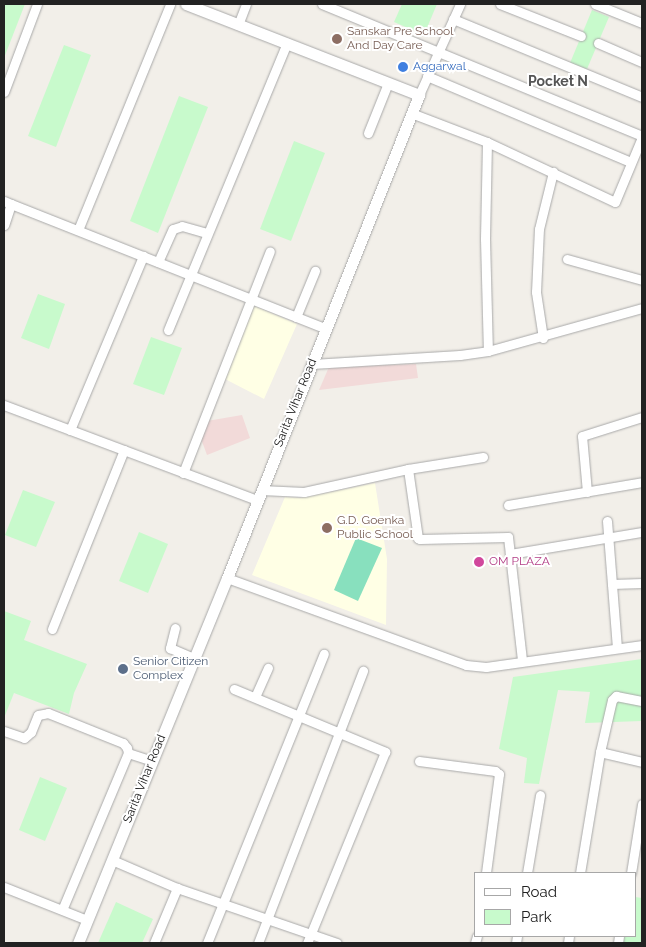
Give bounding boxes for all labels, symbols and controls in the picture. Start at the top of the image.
place label: Sanskar Pre School And Day Care [347,25,454,53]
marker: Sanskar Pre School And Day Care [331,33,343,45]
place label: Aggarwal [413,60,466,74]
marker: Aggarwal [397,61,409,73]
district label: Pocket N [528,73,588,89]
street label: Sarita Vihar Road [272,356,320,450]
place label: G.D. Goenka Public School [337,514,413,542]
marker: G.D. Goenka Public School [321,522,333,534]
place label: OM PLAZA [489,555,550,569]
marker: OM PLAZA [473,556,485,568]
place label: Senior Citizen Complex [133,655,209,683]
marker: Senior Citizen Complex [117,663,129,675]
street label: Sarita Vihar Road [121,732,169,826]
legend [473,872,636,937]
text: Road [521,883,557,901]
text: Park [521,908,552,926]

